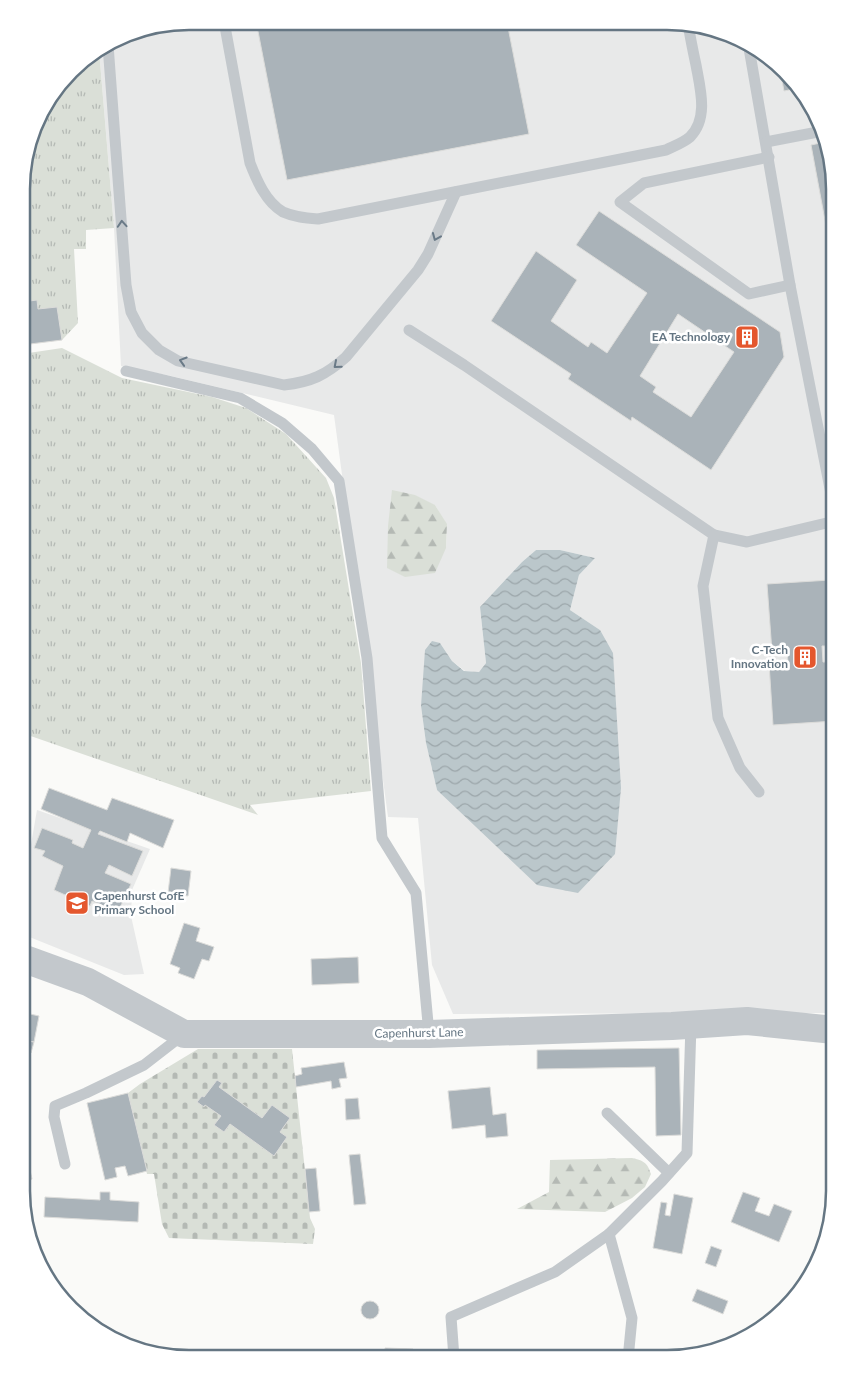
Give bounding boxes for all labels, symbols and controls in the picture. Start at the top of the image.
one-way arrow [117,220,128,228]
one-way arrow [431,232,442,241]
building icon: EA Technology [734,324,760,350]
place label: EA Technology [652,329,731,344]
one-way arrow [179,357,187,367]
one-way arrow [334,359,343,368]
place label: C-Tech Innovation [731,642,788,671]
building icon: C-Tech Innovation [792,644,818,670]
place label: Capenhurst CofE Primary School [94,888,185,917]
school or university icon: Capenhurst CofE Primary School [64,890,90,916]
street label: Capenhurst Lane [374,1024,464,1041]

